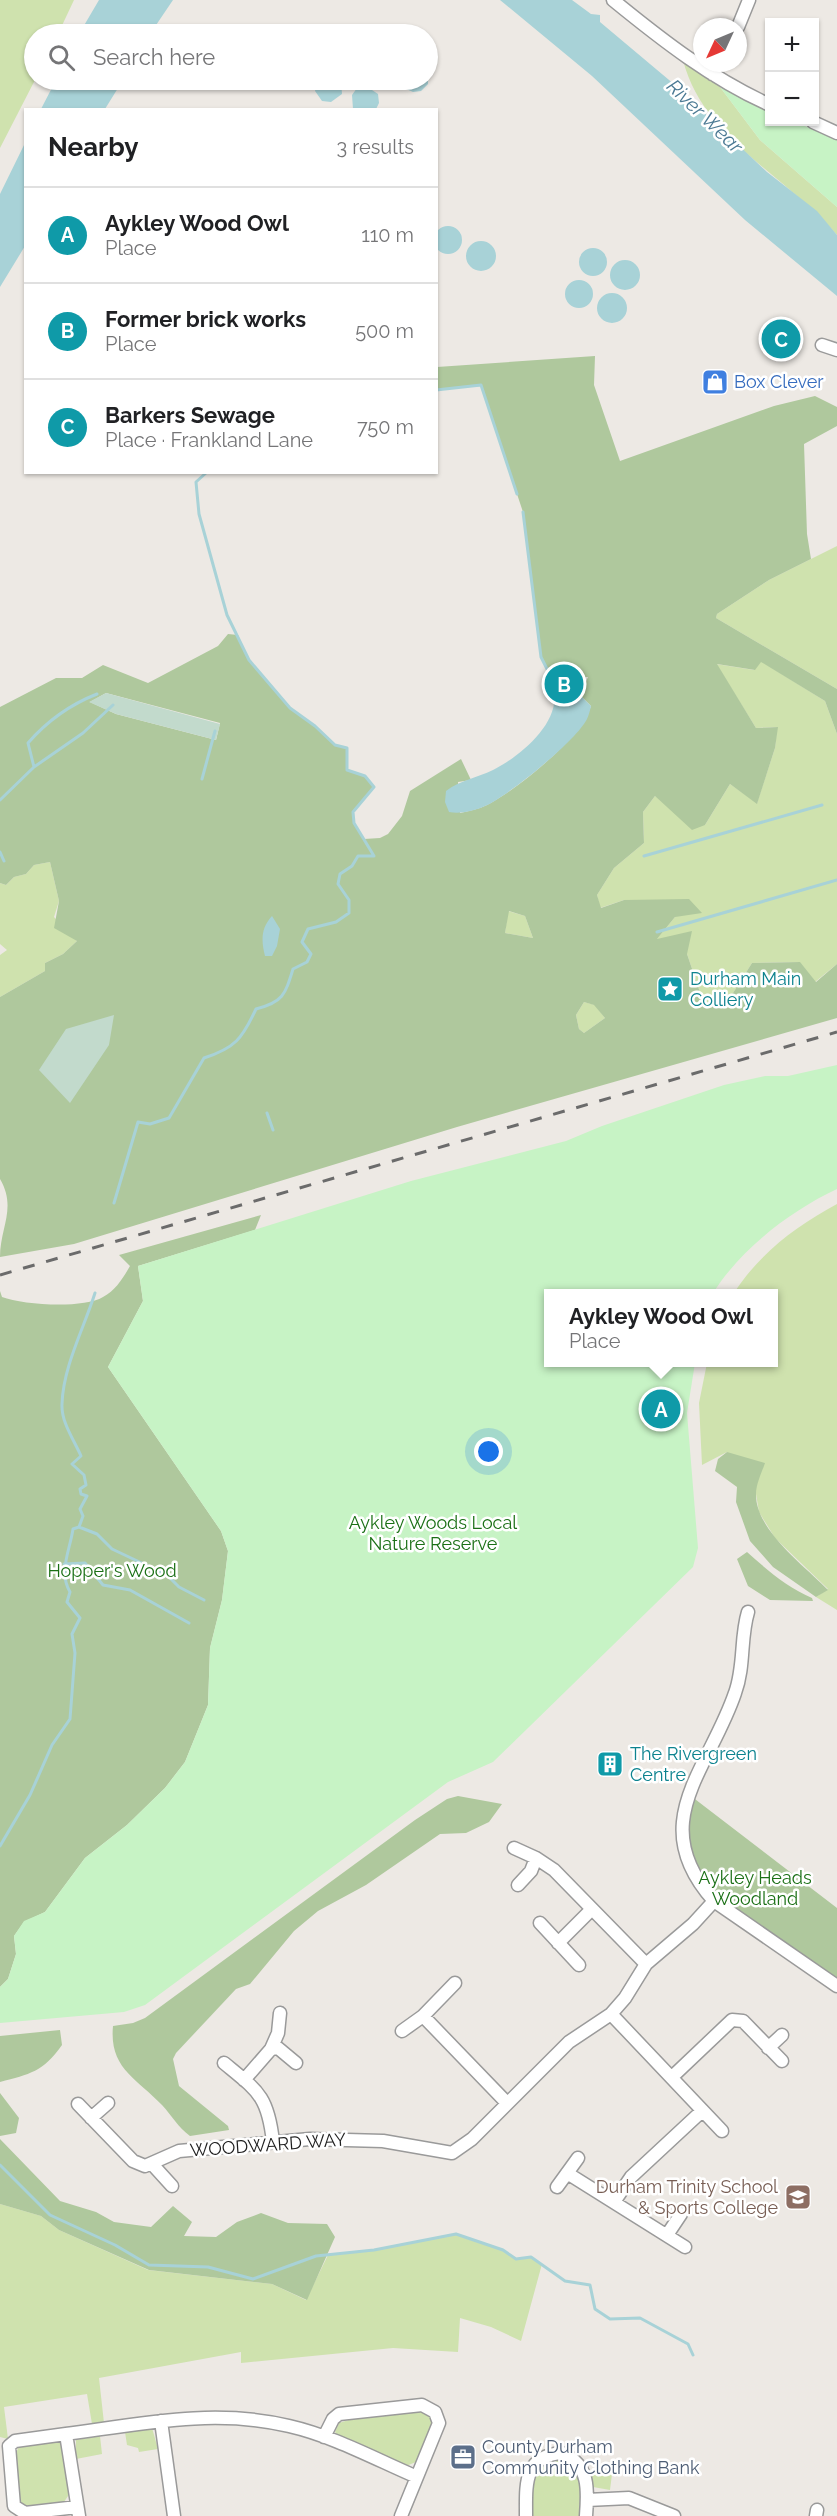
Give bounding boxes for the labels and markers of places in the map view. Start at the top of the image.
pin: C [762,316,800,362]
shop icon: Box Clever [700,367,730,397]
place label: Box Clever [734,371,824,392]
pin: B [544,662,584,706]
place label: Durham Main Colliery [690,968,801,1010]
place icon: Durham Main Colliery [655,974,685,1004]
pin: A [642,1386,680,1432]
place label: The Rivergreen Centre [630,1743,757,1785]
building icon: The Rivergreen Centre [595,1749,625,1779]
place label: Durham Trinity School & Sports College [596,2176,778,2218]
school or university icon: Durham Trinity School & Sports College [783,2182,813,2212]
place label: County Durham Community Clothing Bank [482,2436,700,2478]
office icon: County Durham Community Clothing Bank [448,2442,478,2472]

